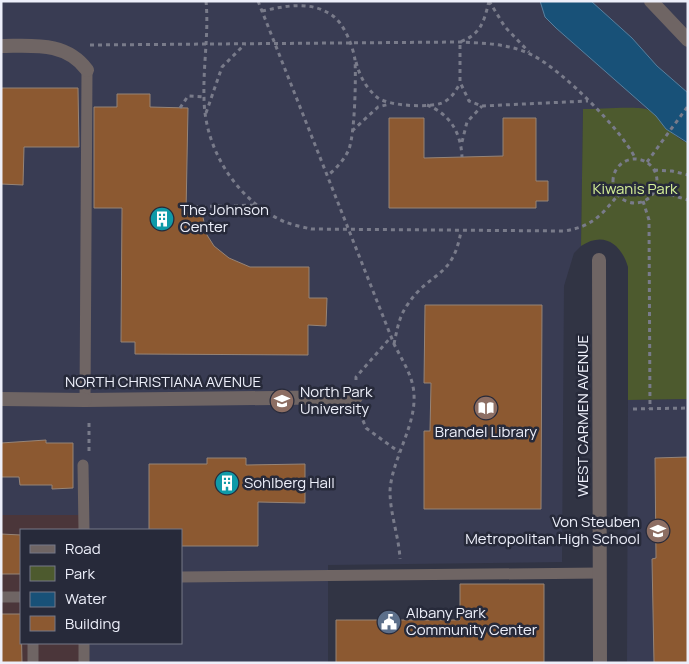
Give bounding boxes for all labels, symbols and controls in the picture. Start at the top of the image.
park label: Kiwanis Park [593,178,678,199]
place label: The Johnson Center [180,199,269,237]
building icon: The Johnson Center [149,206,175,232]
street label: WEST CARMEN AVENUE [572,335,593,497]
street label: NORTH CHRISTIANA AVENUE [65,371,261,392]
place label: North Park University [300,381,373,419]
school or university icon: North Park University [269,388,295,414]
library icon: Brandel Library [473,395,499,421]
place label: Brandel Library [435,421,537,442]
building icon: Sohlberg Hall [214,470,240,496]
place label: Sohlberg Hall [244,472,335,493]
place label: Von Steuben Metropolitan High School [465,511,640,549]
school or university icon: Von Steuben Metropolitan High School [645,518,671,544]
legend [20,529,182,644]
text: Road [65,538,101,559]
text: Park [65,563,95,584]
text: Water [65,588,107,609]
place label: Albany Park Community Center [406,602,538,640]
public building icon: Albany Park Community Center [376,609,402,635]
text: Building [65,613,120,634]

